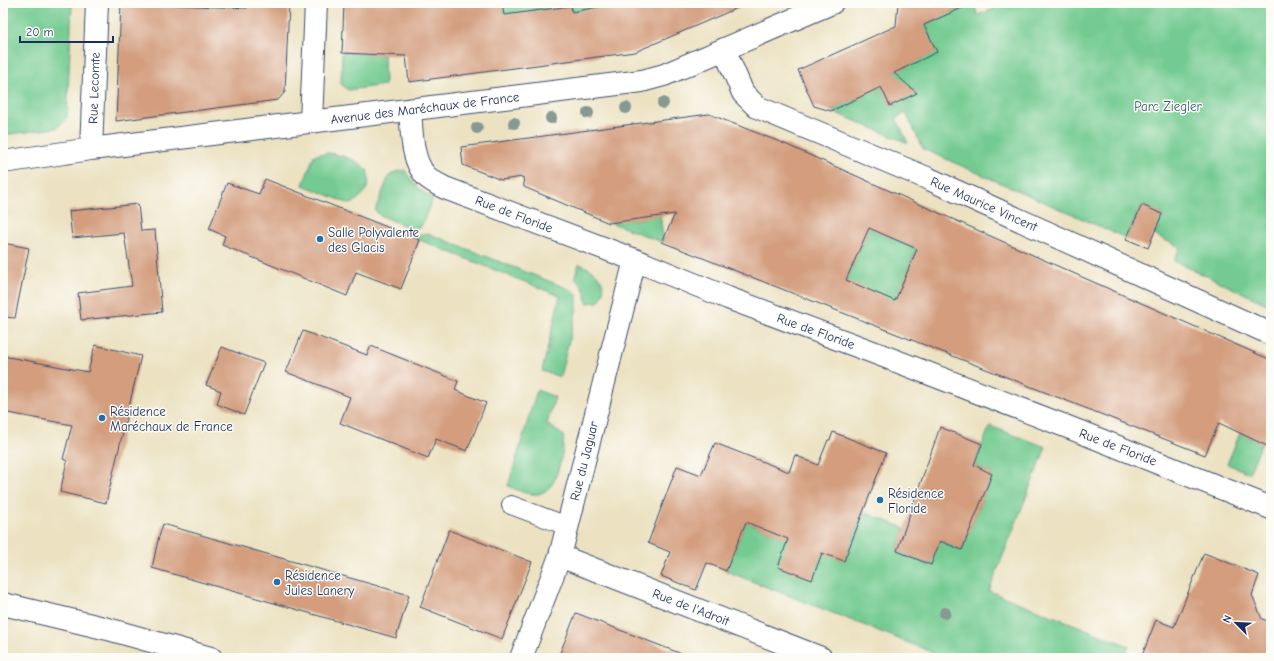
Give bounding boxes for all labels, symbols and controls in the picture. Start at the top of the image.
scale bar [20,18,113,44]
text: 20 m [26,25,54,39]
street label: Rue Lecomte [85,51,103,124]
street label: Avenue des Maréchaux de France [330,89,521,127]
park label: Parc Ziegler [1134,99,1202,114]
street label: Rue Maurice Vincent [928,174,1041,235]
street label: Rue de Floride [473,192,555,236]
place label: Salle Polyvalente des Glacis [328,225,419,255]
marker: Salle Polyvalente des Glacis [315,234,325,244]
street label: Rue de Floride [775,310,857,352]
place label: Résidence Maréchaux de France [110,404,233,434]
marker: Résidence Maréchaux de France [97,413,107,423]
street label: Rue du Jaguar [567,419,601,502]
street label: Rue de Floride [1077,425,1159,469]
place label: Résidence Floride [888,486,944,516]
marker: Résidence Floride [875,495,885,505]
place label: Résidence Jules Lanery [285,568,355,598]
marker: Résidence Jules Lanery [272,577,282,587]
street label: Rue de l'Adroit [650,585,733,629]
north arrow [1216,603,1256,643]
text: N [1220,613,1235,625]

